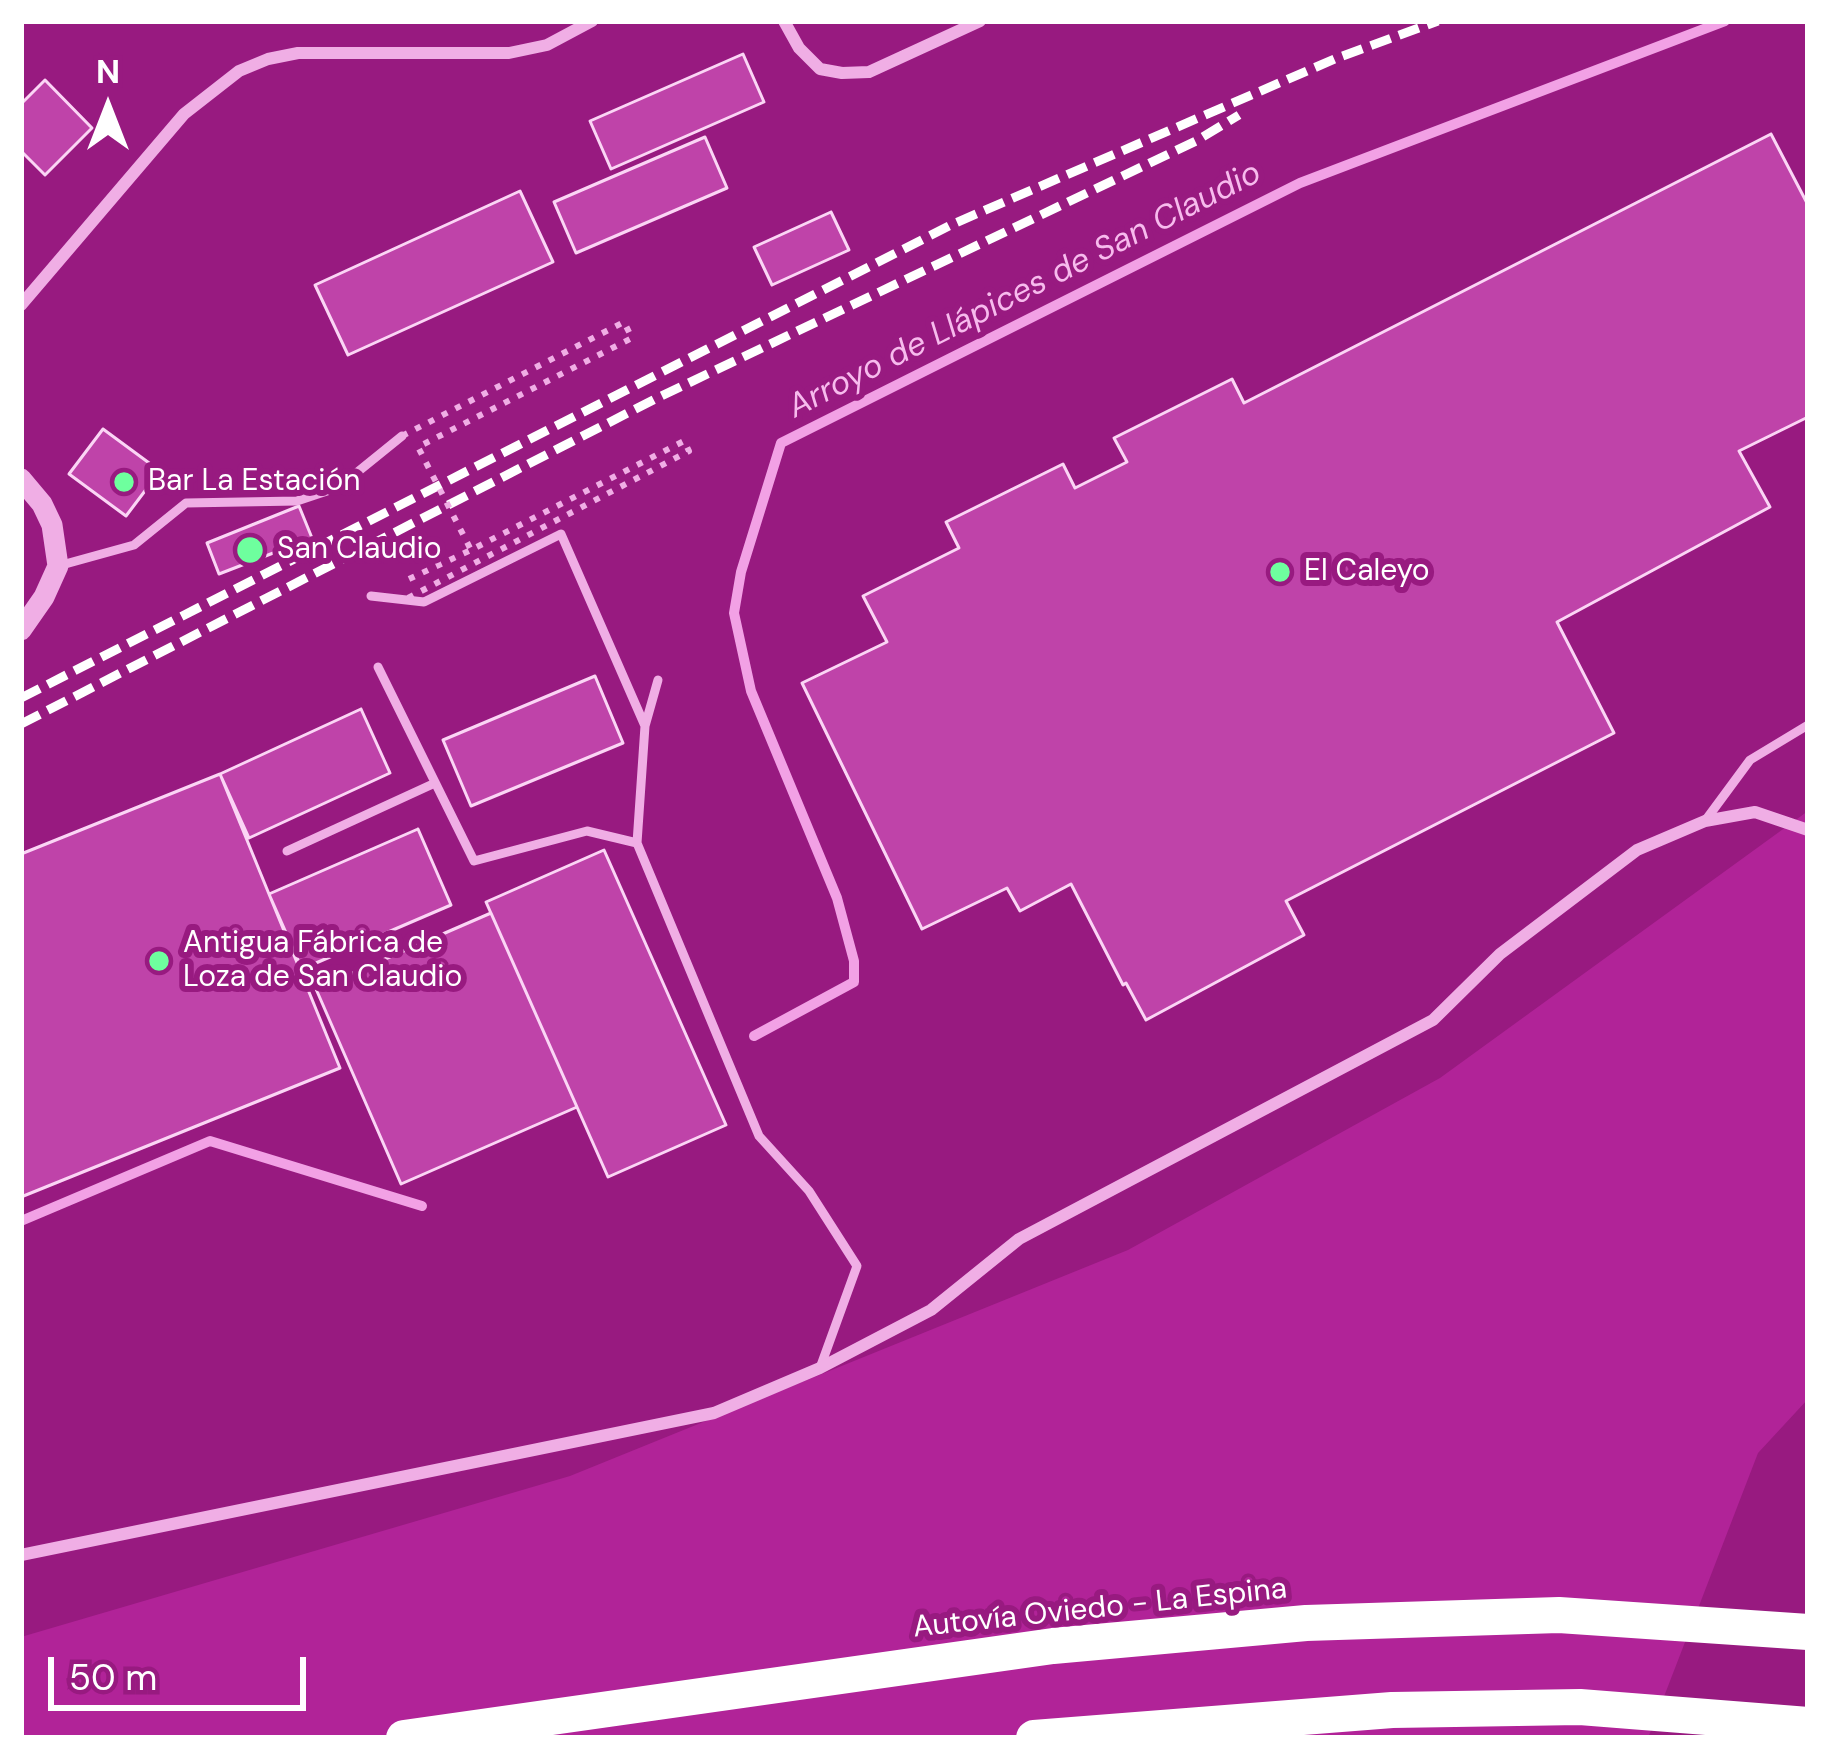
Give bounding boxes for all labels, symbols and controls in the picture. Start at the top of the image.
north arrow [48,48,168,168]
text: N [96,50,120,93]
water label: Arroyo de Llápices de San Claudio [782,154,1268,428]
place label: Bar La Estación [148,464,360,500]
marker: Bar La Estación [111,469,137,495]
place label: San Claudio [277,532,441,568]
marker: San Claudio [234,534,266,566]
place label: El Caleyo [1304,554,1430,590]
marker: El Caleyo [1267,559,1293,585]
place label: Antigua Fábrica de Loza de San Claudio [183,926,462,996]
marker: Antigua Fábrica de Loza de San Claudio [146,948,172,974]
street label: Autovía Oviedo - La Espina [911,1571,1289,1647]
scale bar [54,1633,312,1707]
text: 50 m [69,1654,157,1701]

